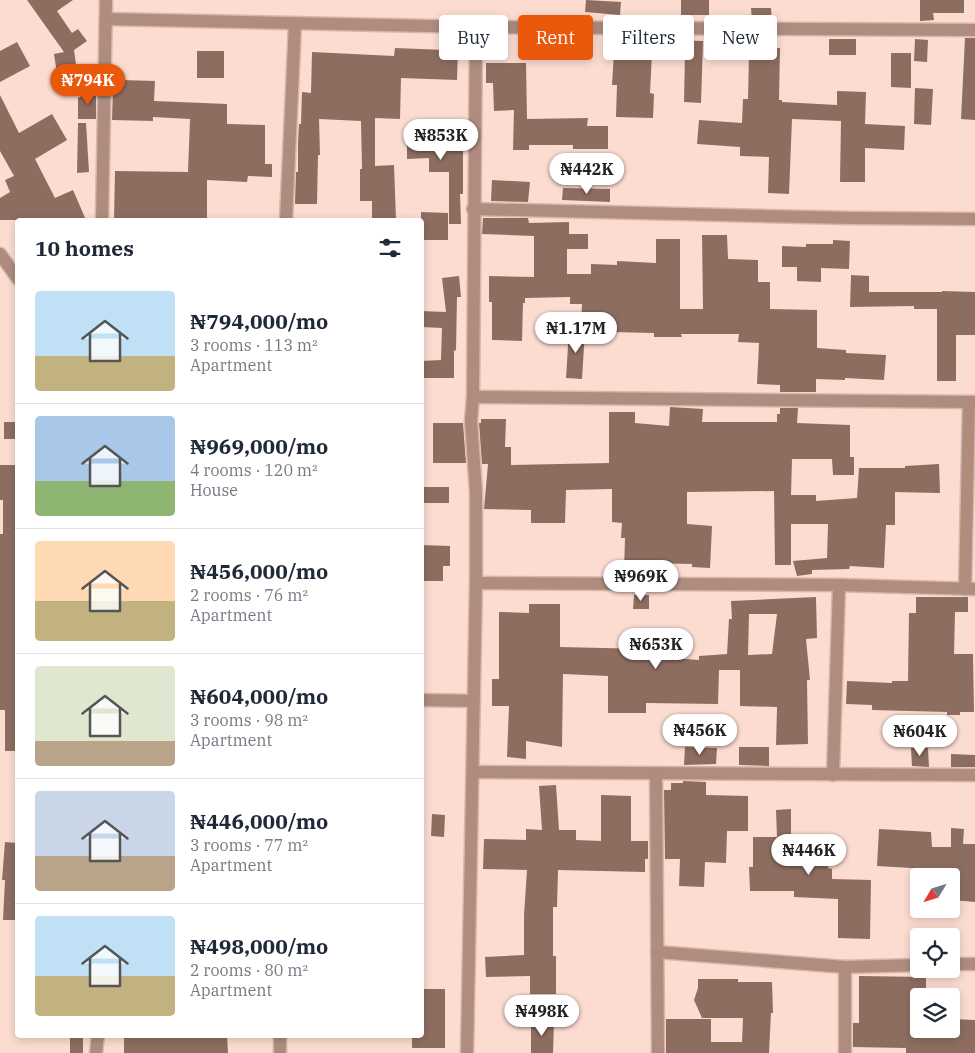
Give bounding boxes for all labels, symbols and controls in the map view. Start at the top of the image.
chip: Buy [439,15,508,60]
chip: Rent [518,15,593,60]
chip: Filters [603,15,694,60]
chip: New [704,15,777,60]
pin: ₦794K [53,64,123,106]
text: ₦794K [61,70,115,90]
pin: ₦853K [406,119,476,161]
text: ₦853K [414,125,468,145]
pin: ₦442K [552,152,622,195]
text: ₦442K [560,159,614,179]
text: 10 homes [35,234,134,262]
icon: filters [376,234,404,262]
text: ₦794,000/mo [190,307,328,335]
icon: home [75,311,135,371]
pin: ₦1.17M [535,312,617,354]
text: ₦1.17M [546,318,606,338]
text: 3 rooms · 113 m² [190,335,318,355]
text: Apartment [190,355,272,375]
text: ₦969,000/mo [190,432,328,460]
icon: home [75,436,135,496]
text: 4 rooms · 120 m² [190,460,318,480]
text: House [190,480,238,500]
text: ₦456,000/mo [190,557,328,585]
pin: ₦969K [606,560,676,602]
icon: home [75,561,135,621]
text: ₦969K [614,566,668,586]
text: 2 rooms · 76 m² [190,585,308,605]
text: Apartment [190,605,272,625]
pin: ₦653K [621,628,691,670]
text: ₦653K [629,634,683,654]
text: ₦604,000/mo [190,682,328,710]
icon: home [75,686,135,746]
text: 3 rooms · 98 m² [190,710,308,730]
pin: ₦456K [665,714,735,756]
pin: ₦604K [885,714,955,757]
text: ₦456K [673,720,727,740]
text: ₦604K [893,721,947,741]
text: Apartment [190,730,272,750]
text: ₦446,000/mo [190,807,328,835]
icon: home [75,811,135,871]
pin: ₦446K [774,834,844,876]
text: 3 rooms · 77 m² [190,835,308,855]
text: ₦446K [782,840,836,860]
text: Apartment [190,855,272,875]
north arrow [910,868,960,918]
map controls [910,868,960,1038]
button: locate [910,928,960,978]
text: ₦498,000/mo [190,932,328,960]
icon: home [75,936,135,996]
text: 2 rooms · 80 m² [190,960,308,980]
text: Apartment [190,980,272,1000]
button: layers [910,988,960,1038]
pin: ₦498K [507,994,577,1037]
text: ₦498K [515,1001,569,1021]

